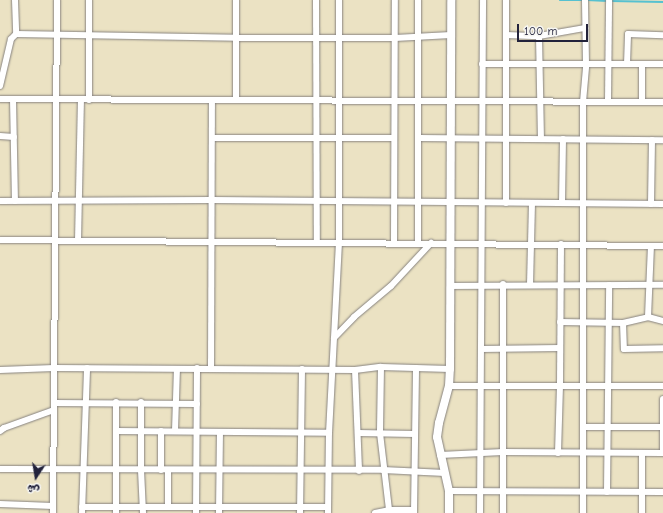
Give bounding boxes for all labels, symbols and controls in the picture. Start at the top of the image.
scale bar [519,16,590,42]
text: 100 m [524,24,557,38]
north arrow [16,457,56,497]
text: ش [26,482,41,497]

